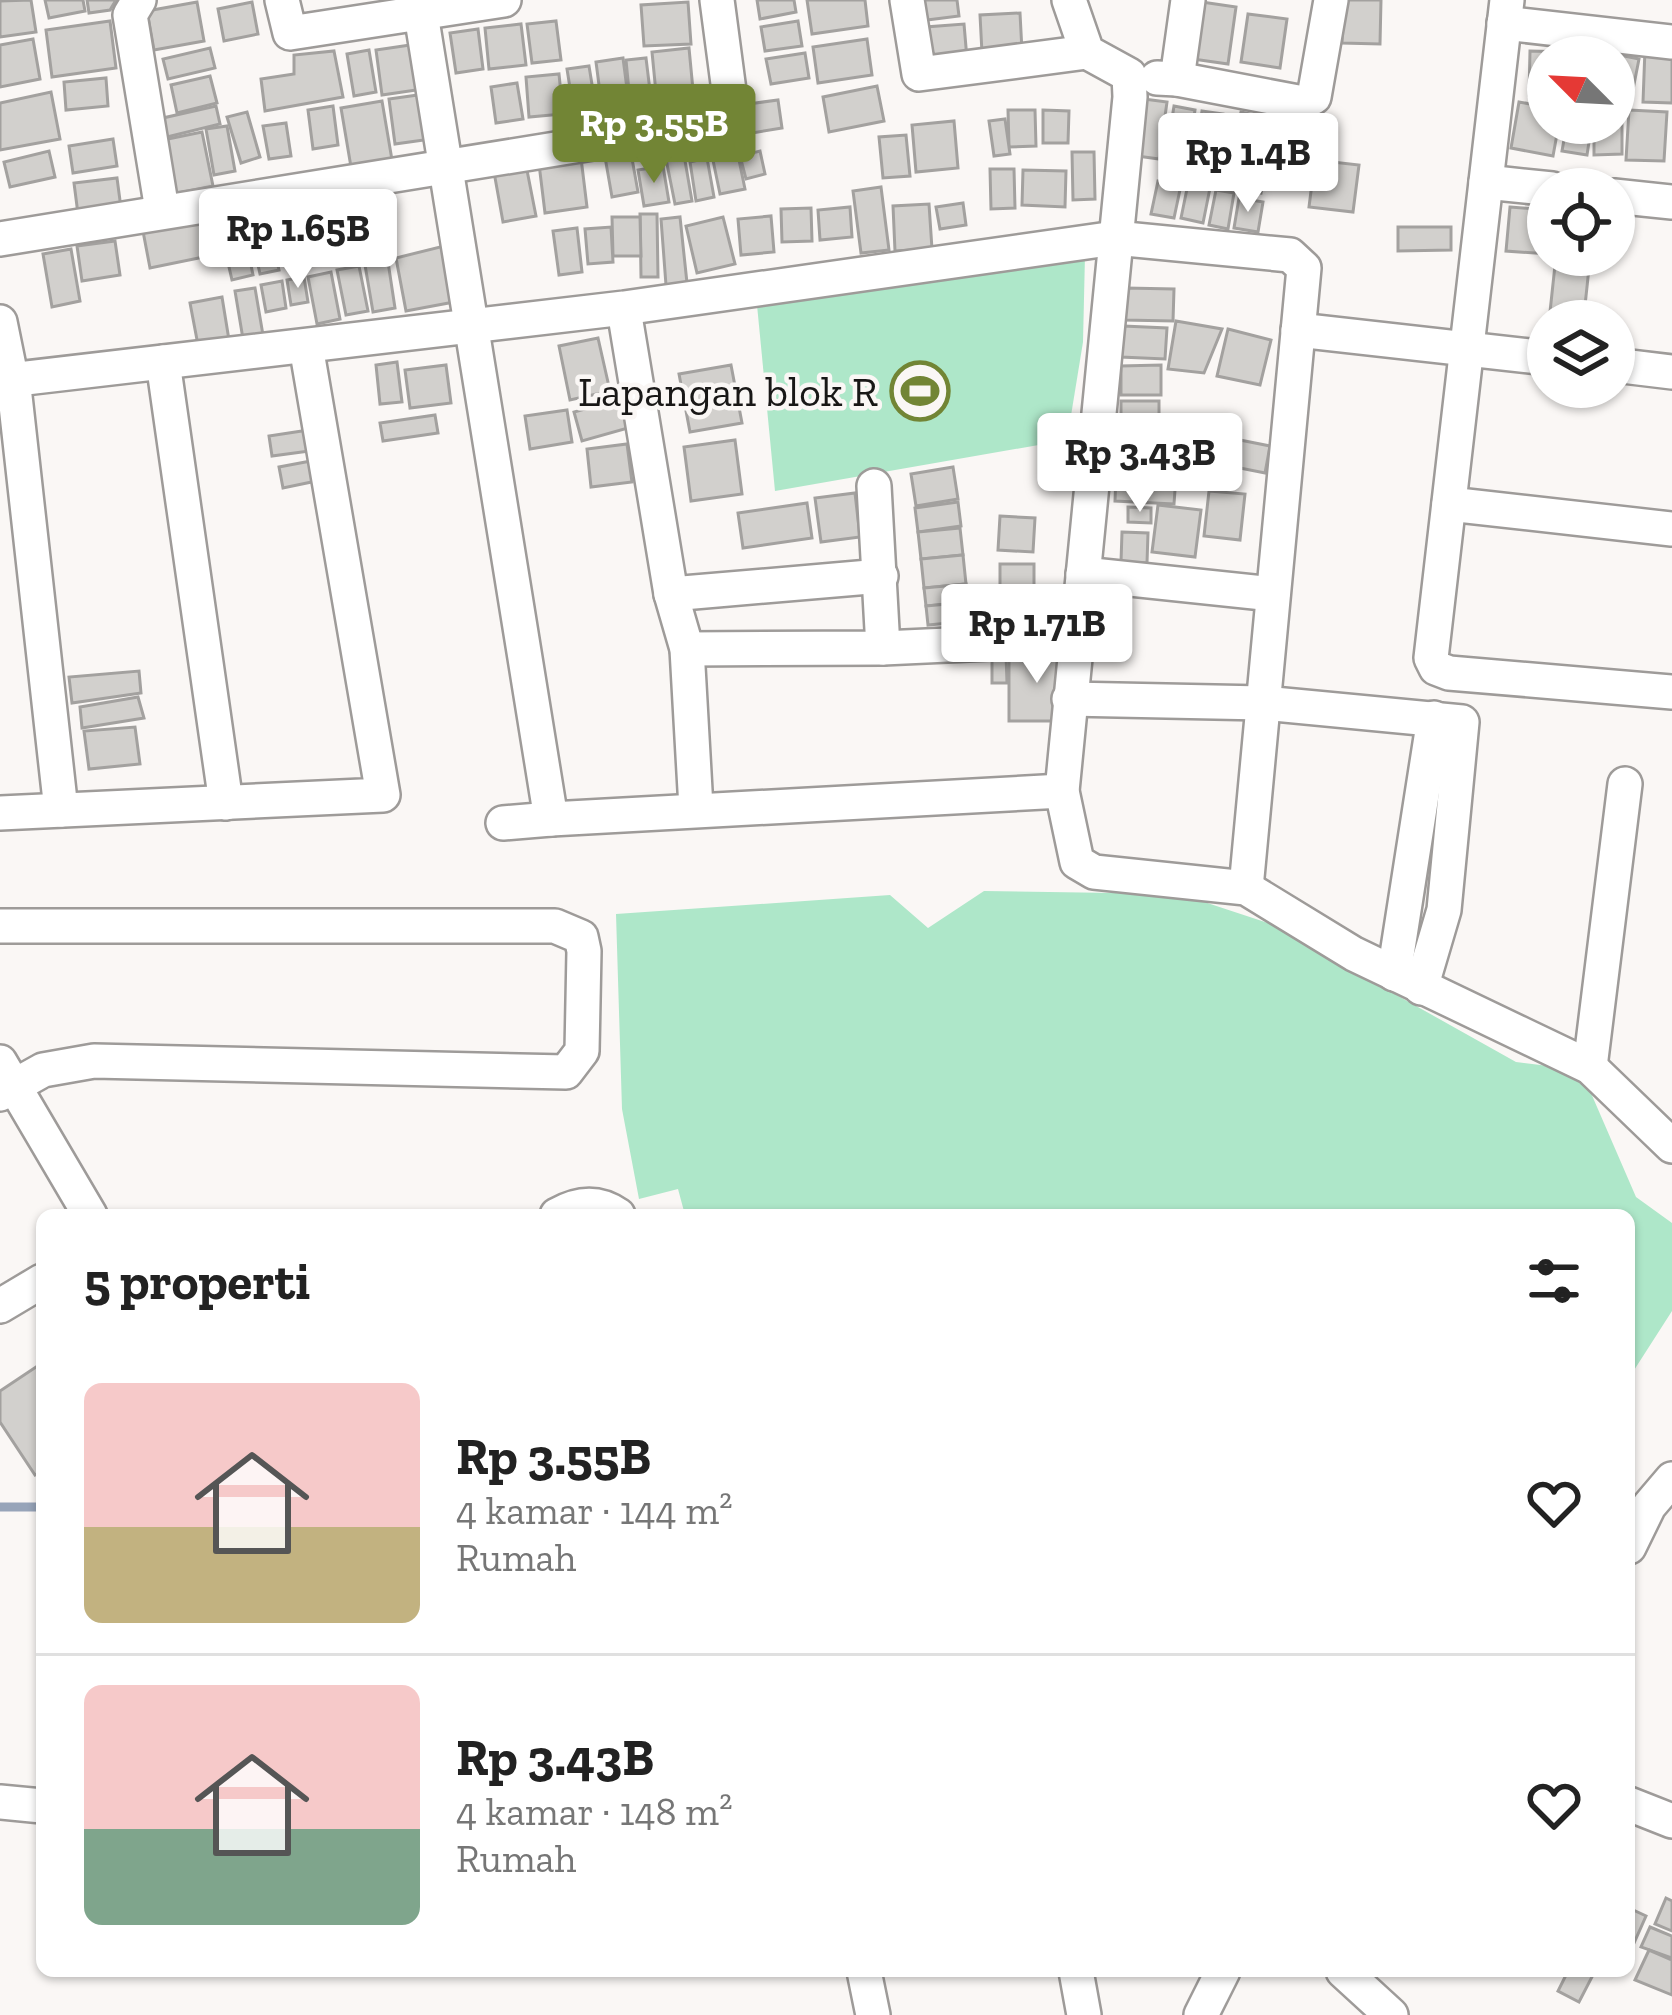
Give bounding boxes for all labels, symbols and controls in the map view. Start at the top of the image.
north arrow [1527,36,1635,144]
map controls [1527,36,1635,408]
pin: Rp 3.55B [530,84,778,186]
text: Rp 3.55B [579,99,729,146]
pin: Rp 1.4B [1137,113,1359,215]
text: Rp 1.4B [1185,128,1311,175]
button: locate [1527,168,1635,276]
pin: Rp 1.65B [174,189,422,291]
text: Rp 1.65B [226,204,370,251]
button: layers [1527,300,1635,408]
sports icon: Lapangan blok R [889,360,951,422]
place label: Lapangan blok R [578,366,878,417]
pin: Rp 3.43B [1016,413,1264,515]
text: Rp 3.43B [1064,428,1216,475]
pin: Rp 1.71B [913,584,1161,686]
text: Rp 1.71B [968,599,1106,646]
icon: filters [1521,1248,1587,1314]
text: 5 properti [84,1251,310,1312]
text: Rp 3.55B [456,1426,651,1487]
icon: home [180,1431,324,1575]
icon: heart [1521,1470,1587,1536]
text: 4 kamar · 144 m² [456,1487,733,1534]
text: Rumah [456,1534,576,1581]
text: Rp 3.43B [456,1727,654,1788]
icon: home [180,1733,324,1877]
icon: heart [1521,1772,1587,1838]
text: 4 kamar · 148 m² [456,1788,733,1835]
text: Rumah [456,1835,576,1882]

